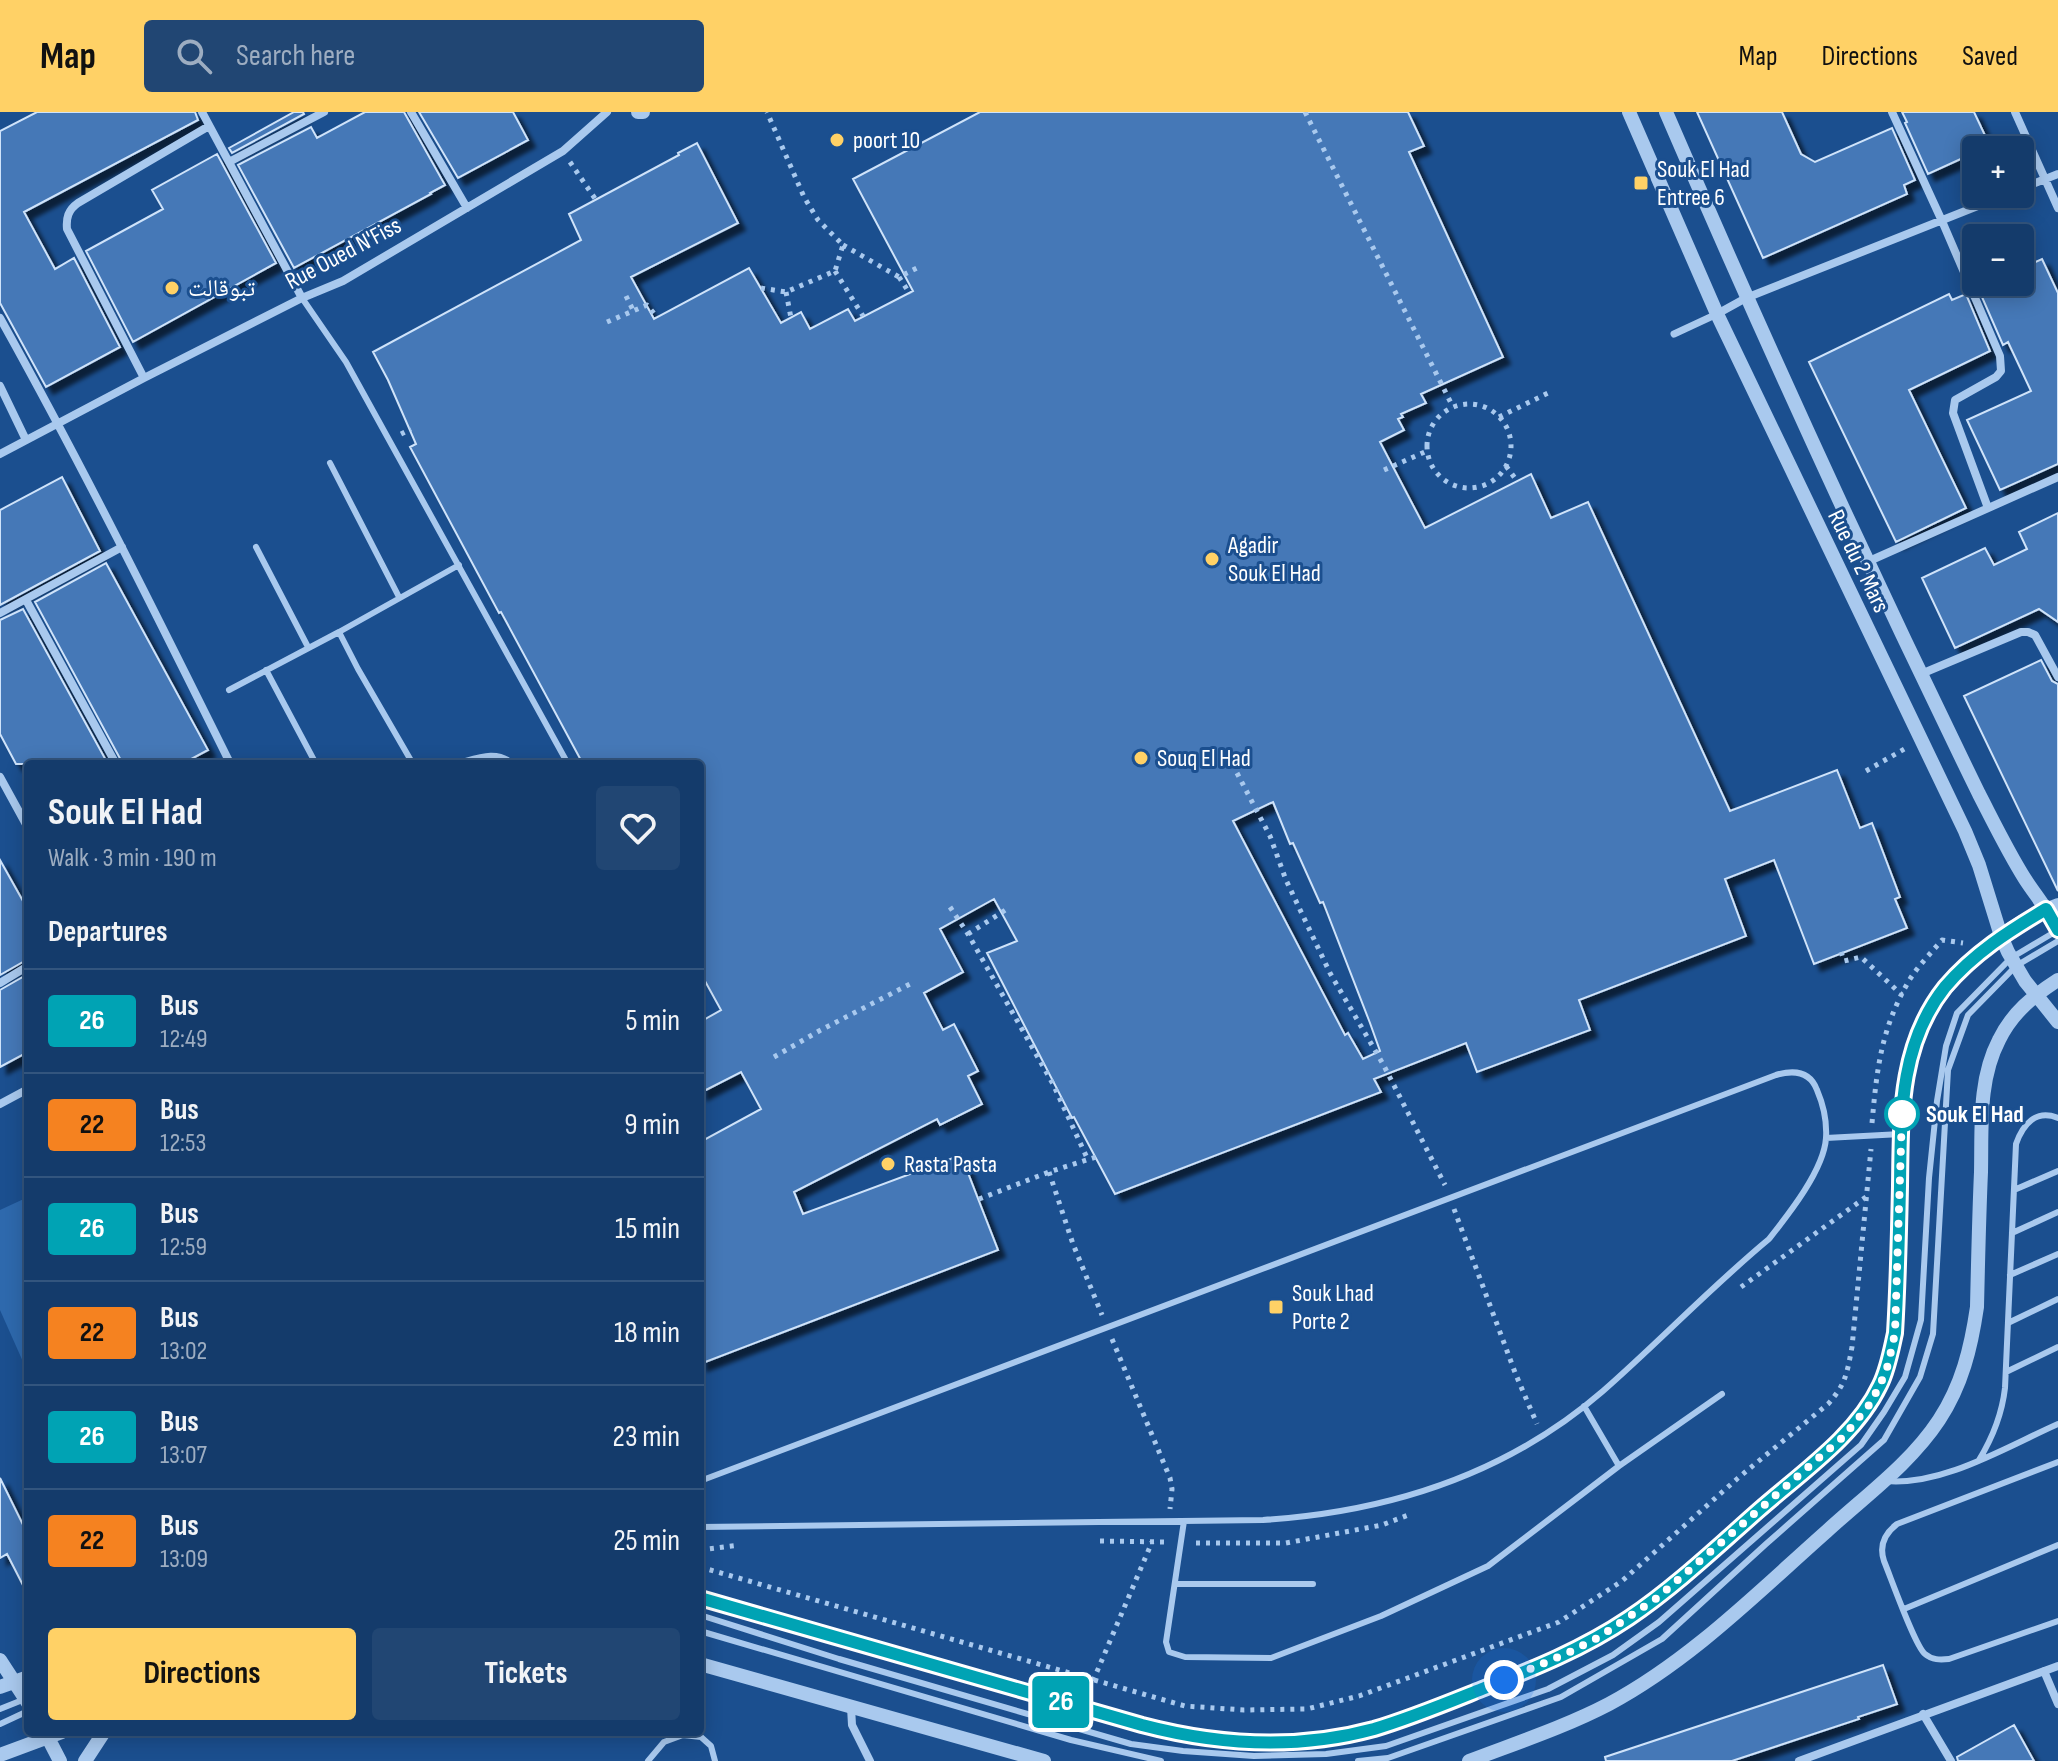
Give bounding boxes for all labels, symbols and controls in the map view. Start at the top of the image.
search box [144,20,704,92]
text: Map [40,34,96,79]
icon: search [172,34,216,78]
text: Search here [236,38,355,74]
text: Map [1739,40,1778,73]
text: Directions [1822,40,1918,73]
text: Saved [1962,40,2018,73]
place label: poort 10 [853,126,920,155]
marker: poort 10 [828,131,846,149]
map controls [1962,136,2034,296]
button: + [1962,136,2034,208]
place label: Souk El Had Entree 6 [1657,155,1750,212]
marker: Souk El Had Entree 6 [1632,174,1650,192]
street label: Rue Oued N'Fiss [280,211,406,296]
button: − [1962,224,2034,296]
place label: تبوقالت [188,274,255,303]
marker: تبوقالت [163,279,181,297]
street label: Rue du 2 Mars [1821,505,1896,617]
place label: Agadir Souk El Had [1227,531,1321,588]
marker: Agadir Souk El Had [1203,550,1221,568]
place label: Souq El Had [1157,744,1251,773]
marker: Souq El Had [1132,749,1150,767]
button: heart [596,786,680,870]
text: Souk El Had [48,790,203,835]
text: Walk · 3 min · 190 m [48,843,217,874]
text: Departures [48,914,168,950]
text: Bus [160,988,199,1024]
text: 5 min [626,1003,680,1039]
text: 26 [79,1004,105,1037]
text: 12:49 [160,1024,207,1055]
text: Bus [160,1092,199,1128]
marker: Souk El Had [1885,1097,1919,1131]
place label: Souk El Had [1926,1100,2024,1129]
text: 9 min [624,1107,680,1143]
text: 22 [80,1108,104,1141]
text: 12:53 [160,1128,206,1159]
place label: Rasta Pasta [904,1150,997,1179]
marker: Rasta Pasta [879,1155,897,1173]
text: Bus [160,1196,199,1232]
text: 15 min [615,1211,680,1247]
text: 26 [79,1212,105,1245]
text: 12:59 [160,1232,207,1263]
place label: Souk Lhad Porte 2 [1292,1279,1374,1336]
marker: Souk Lhad Porte 2 [1267,1298,1285,1316]
text: Bus [160,1300,199,1336]
text: 18 min [614,1315,680,1351]
text: 22 [80,1316,104,1349]
text: 13:02 [160,1336,207,1367]
text: Bus [160,1404,199,1440]
text: 23 min [613,1419,680,1455]
text: 26 [79,1420,105,1453]
text: 13:07 [160,1440,207,1471]
text: Bus [160,1508,199,1544]
text: 25 min [613,1523,680,1559]
text: 22 [80,1524,104,1557]
text: 13:09 [160,1544,208,1575]
button: Directions [48,1628,356,1720]
button: Tickets [372,1628,680,1720]
your location [1484,1660,1524,1700]
line badge: 26 [1025,1676,1097,1728]
text: 26 [1048,1685,1074,1718]

